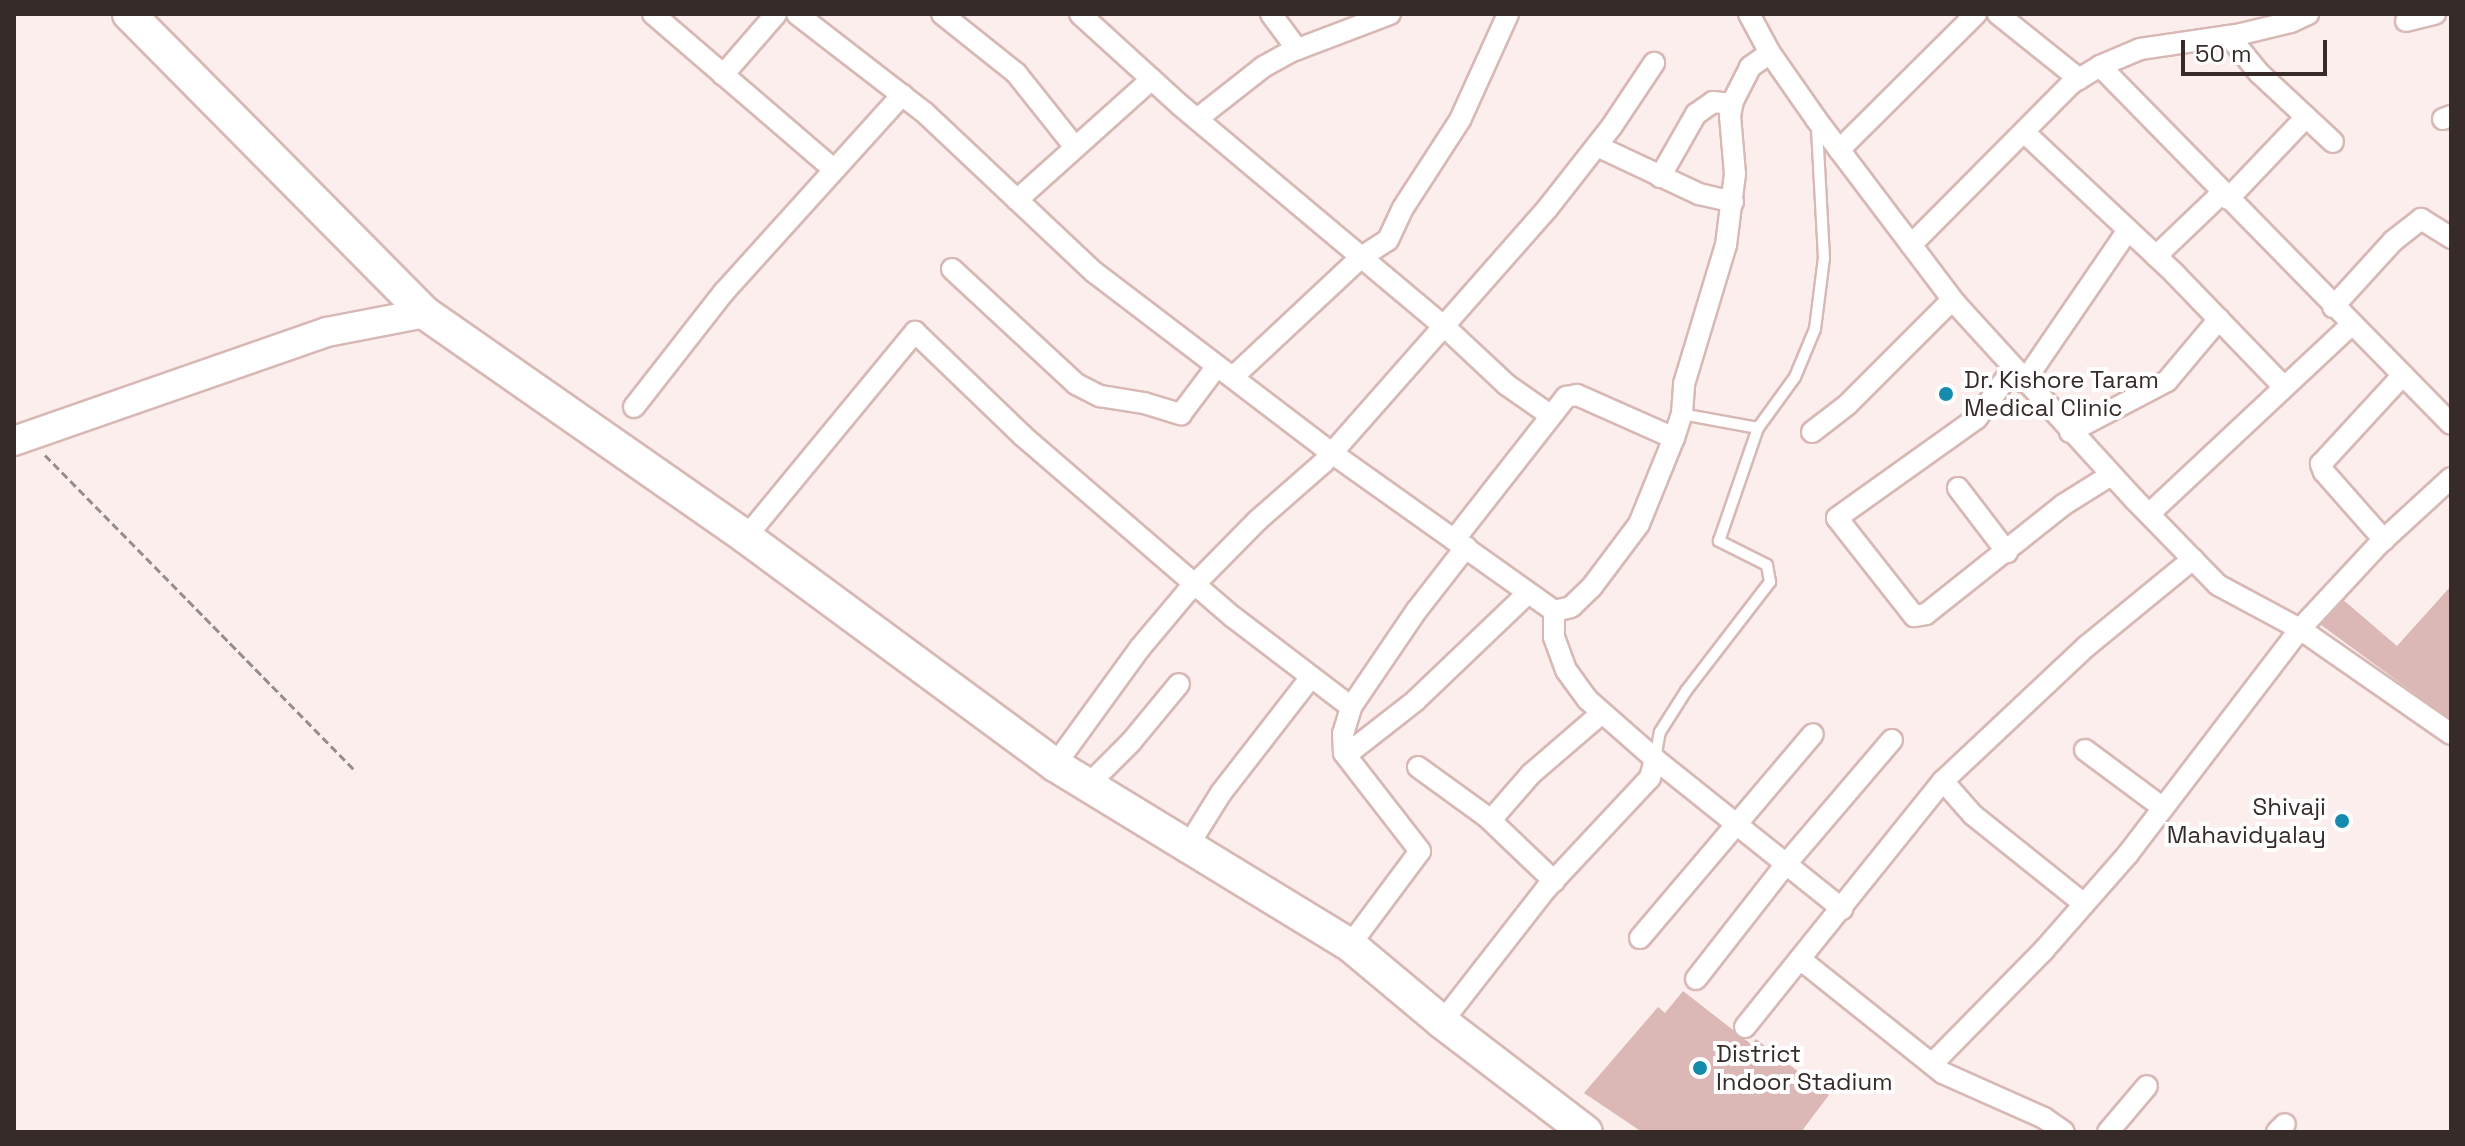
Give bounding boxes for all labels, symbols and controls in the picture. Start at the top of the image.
scale bar [2185,24,2331,74]
text: 50 m [2195,38,2252,69]
place label: Dr. Kishore Taram Medical Clinic [1964,366,2160,422]
marker: Dr. Kishore Taram Medical Clinic [1935,383,1957,405]
place label: Shivaji Mahavidyalay [2167,793,2326,849]
marker: Shivaji Mahavidyalay [2333,812,2351,830]
place label: District Indoor Stadium [1716,1040,1893,1096]
marker: District Indoor Stadium [1691,1059,1709,1077]

